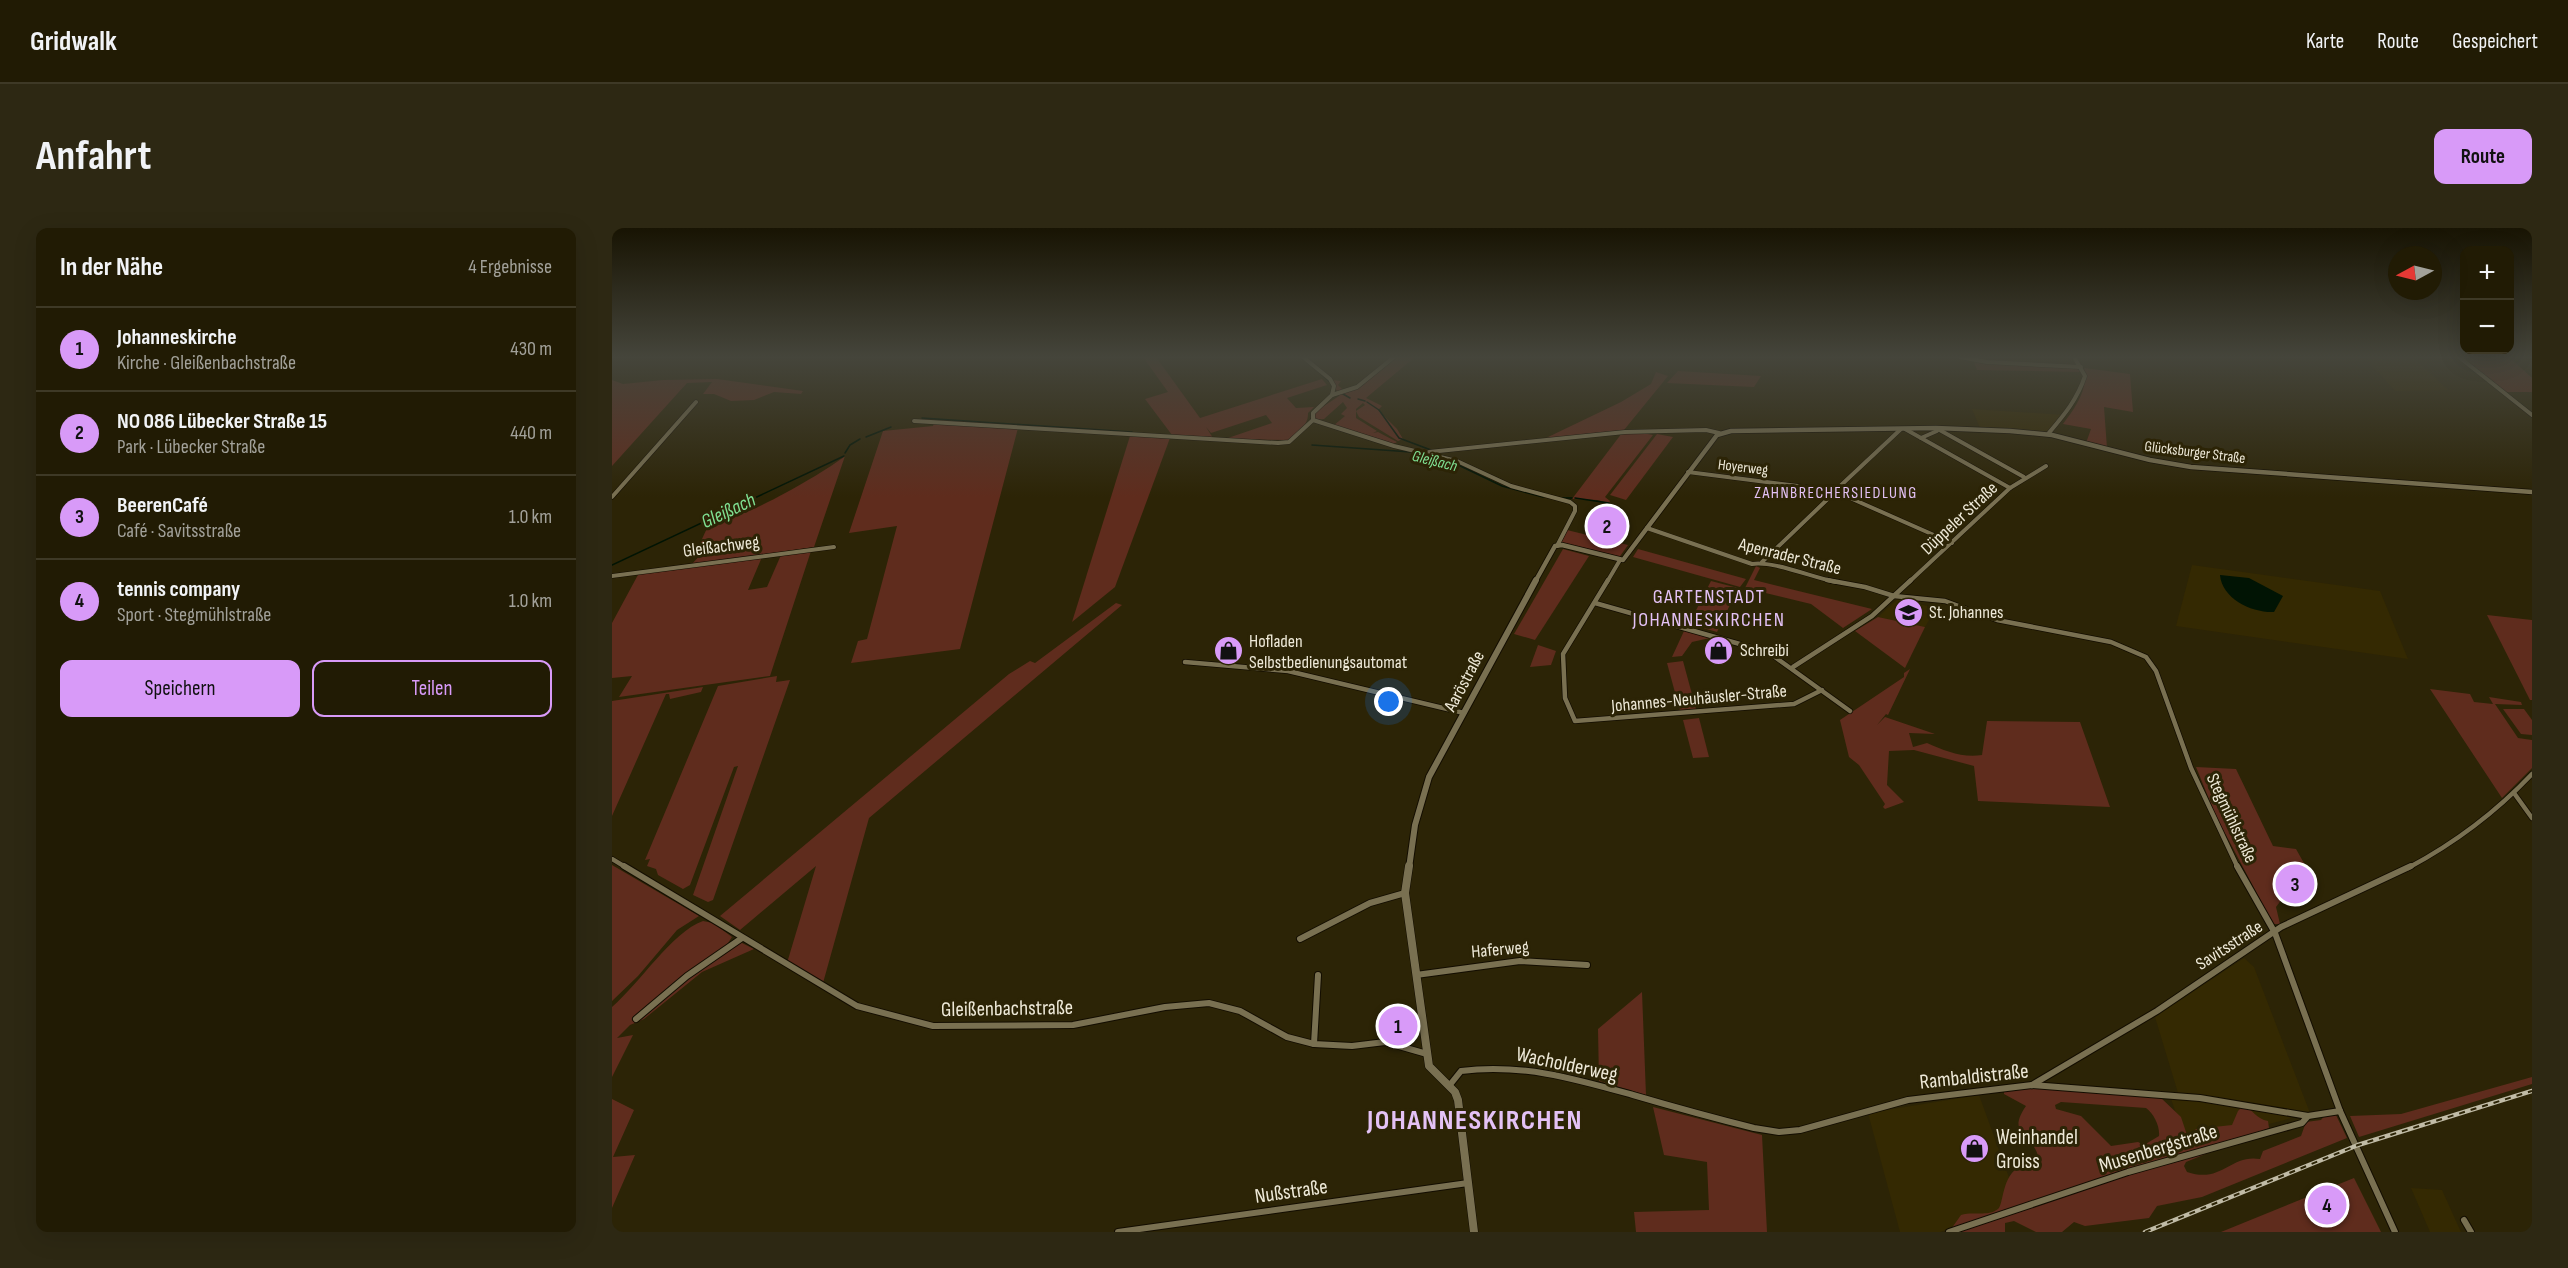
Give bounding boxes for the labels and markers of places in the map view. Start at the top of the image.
pin: 2 [1588,504,1626,548]
school or university icon: St. Johannes [1892,596,1924,628]
place label: St. Johannes [1929,602,2004,623]
place label: Hofladen Selbstbedienungsautomat [1249,631,1408,673]
shop icon: Schreibi [1703,634,1735,666]
shop icon: Hofladen Selbstbedienungsautomat [1212,635,1244,667]
place label: Schreibi [1740,640,1789,661]
pin: 3 [2276,862,2314,906]
pin: 1 [1378,1004,1418,1048]
place label: Weinhandel Groiss [1996,1125,2078,1174]
shop icon: Weinhandel Groiss [1959,1133,1991,1165]
pin: 4 [2308,1182,2346,1228]

